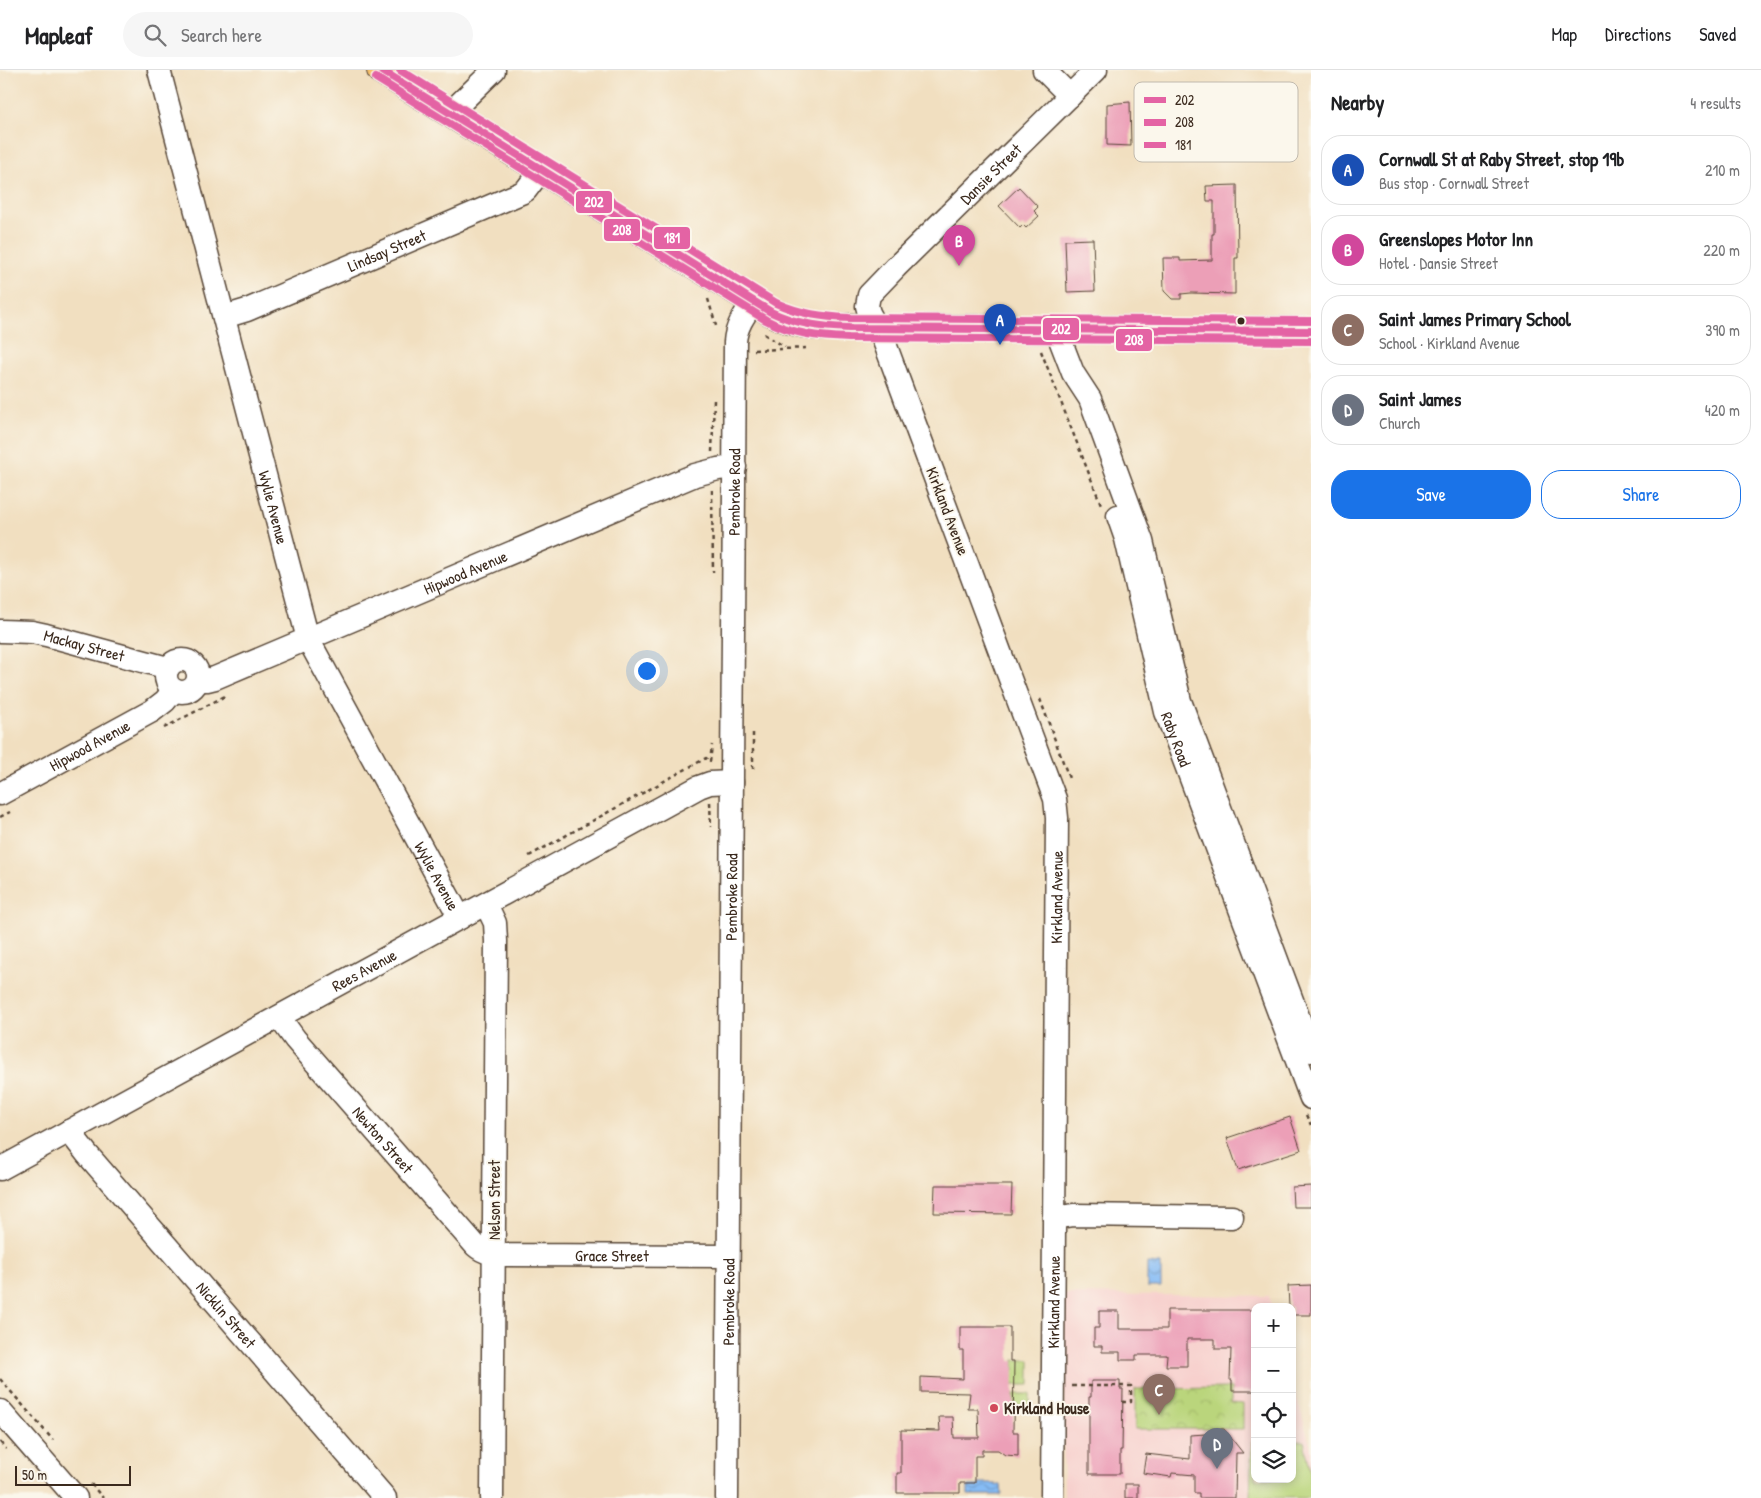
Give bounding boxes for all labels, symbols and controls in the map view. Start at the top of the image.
search box [123,12,473,57]
text: Mapleaf [25,19,93,51]
icon: search [141,21,169,49]
text: Search here [181,22,262,48]
text: Map [1552,22,1577,47]
text: Directions [1605,22,1671,47]
text: Saved [1699,22,1736,47]
legend [1134,82,1298,162]
text: Nearby [1331,88,1384,117]
text: 202 [1175,90,1195,109]
text: 4 results [1690,92,1741,114]
text: 208 [1175,112,1194,131]
text: 181 [1175,135,1191,154]
street label: Dansie Street [955,138,1027,209]
text: Cornwall St at Raby Street, stop 19b [1379,146,1624,172]
text: A [1344,159,1352,181]
text: 210 m [1705,159,1740,181]
text: Bus stop · Cornwall Street [1379,172,1529,194]
line badge: 202 [575,190,613,214]
text: 202 [584,192,604,211]
line badge: 208 [603,218,641,242]
text: 208 [613,220,631,239]
street label: Lindsay Street [344,224,430,277]
pin: B [943,225,975,266]
line badge: 181 [653,226,691,250]
text: Greenslopes Motor Inn [1379,226,1533,252]
text: 181 [664,228,680,247]
text: B [1344,239,1352,261]
text: 220 m [1703,239,1740,261]
text: Hotel · Dansie Street [1379,252,1498,274]
pin: A [984,304,1016,345]
text: Saint James Primary School [1379,306,1571,332]
unlabelled marker [1236,316,1246,326]
line badge: 202 [1042,317,1080,341]
text: 202 [1051,319,1071,338]
text: C [1344,319,1352,341]
text: 390 m [1705,319,1740,341]
line badge: 208 [1115,328,1153,352]
text: 208 [1125,330,1143,349]
text: School · Kirkland Avenue [1379,332,1520,354]
text: Saint James [1379,386,1461,412]
text: D [1344,399,1352,421]
text: 420 m [1705,399,1740,421]
text: Church [1379,412,1420,434]
street label: Pembroke Road [723,448,745,536]
street label: Kirkland Avenue [921,464,975,559]
street label: Wylie Avenue [253,468,294,547]
button: Save [1331,470,1531,519]
button: Share [1541,470,1741,519]
street label: Hipwood Avenue [420,544,511,600]
street label: Mackay Street [41,624,128,667]
your location [634,658,660,684]
street label: Raby Road [1156,709,1197,770]
street label: Hipwood Avenue [45,714,134,776]
street label: Wylie Avenue [409,838,465,915]
street label: Kirkland Avenue [1045,850,1068,944]
street label: Pembroke Road [720,853,742,941]
street label: Rees Avenue [328,943,401,997]
street label: Newton Street [348,1101,419,1178]
street label: Nelson Street [483,1160,505,1240]
street label: Grace Street [575,1244,649,1267]
street label: Kirkland Avenue [1042,1255,1065,1349]
street label: Pembroke Road [717,1258,740,1346]
street label: Nicklin Street [191,1277,261,1353]
map controls [1251,1303,1296,1483]
button: + [1251,1303,1296,1348]
button: − [1251,1348,1296,1393]
pin: C [1143,1374,1175,1415]
button: locate [1251,1393,1296,1438]
place label: Kirkland House [1004,1397,1090,1419]
marker: Kirkland House [988,1402,1000,1414]
pin: D [1201,1428,1233,1469]
button: layers [1251,1438,1296,1483]
scale bar [15,1463,131,1486]
text: 50 m [22,1465,47,1484]

